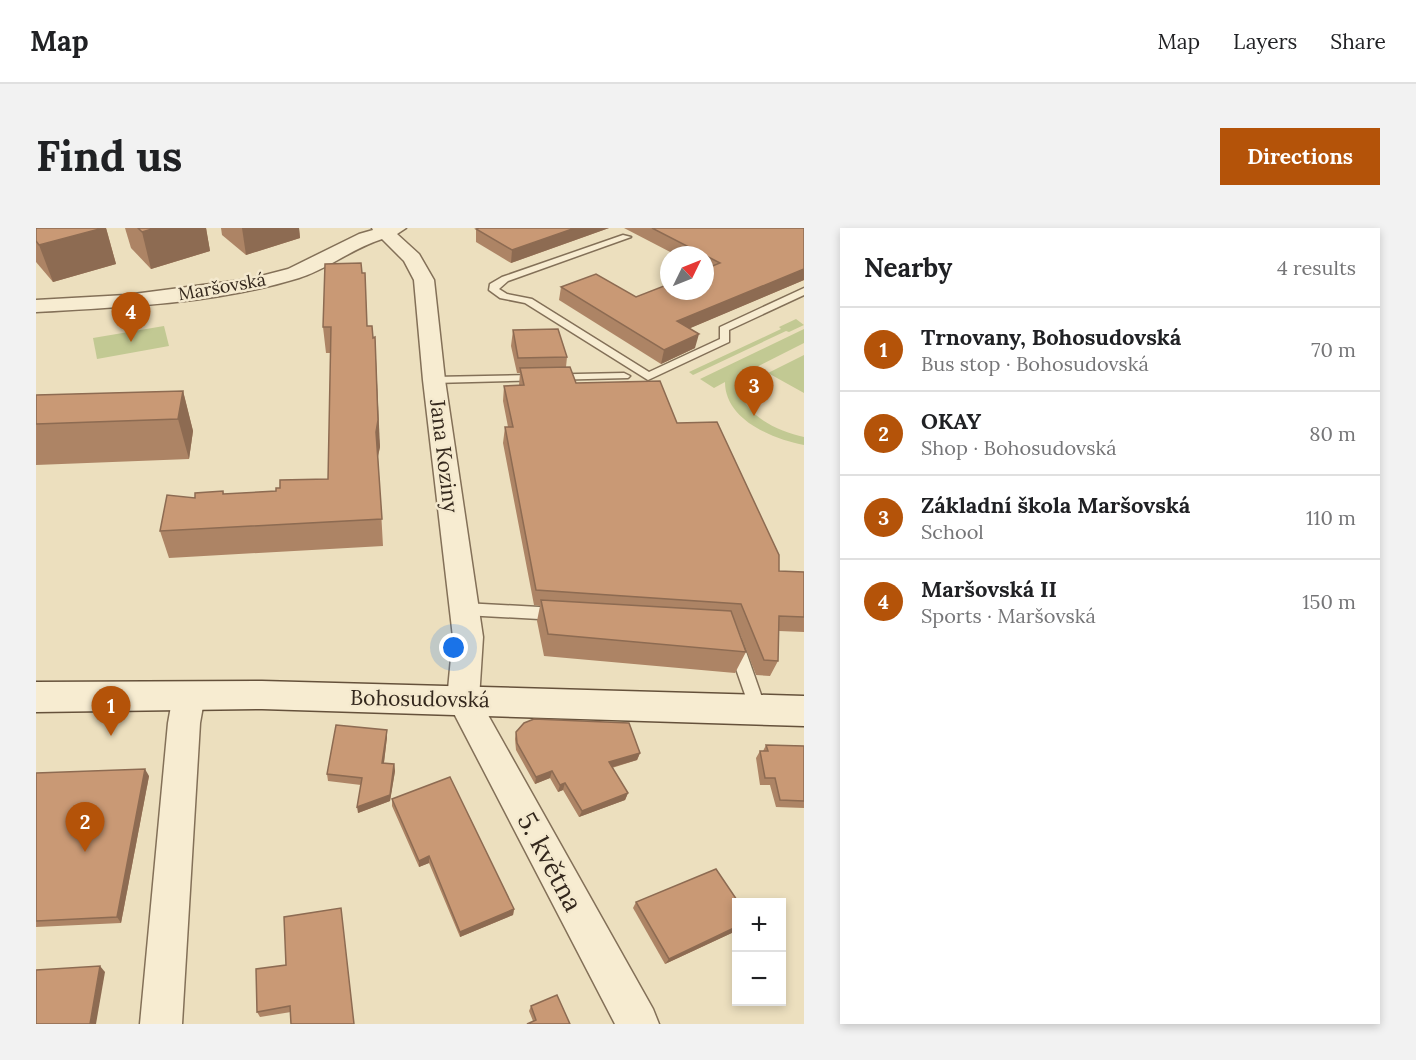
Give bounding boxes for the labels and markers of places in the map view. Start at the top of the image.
pin: 4 [112,292,151,342]
pin: 3 [734,366,774,416]
pin: 1 [92,686,130,736]
pin: 2 [65,802,104,852]

